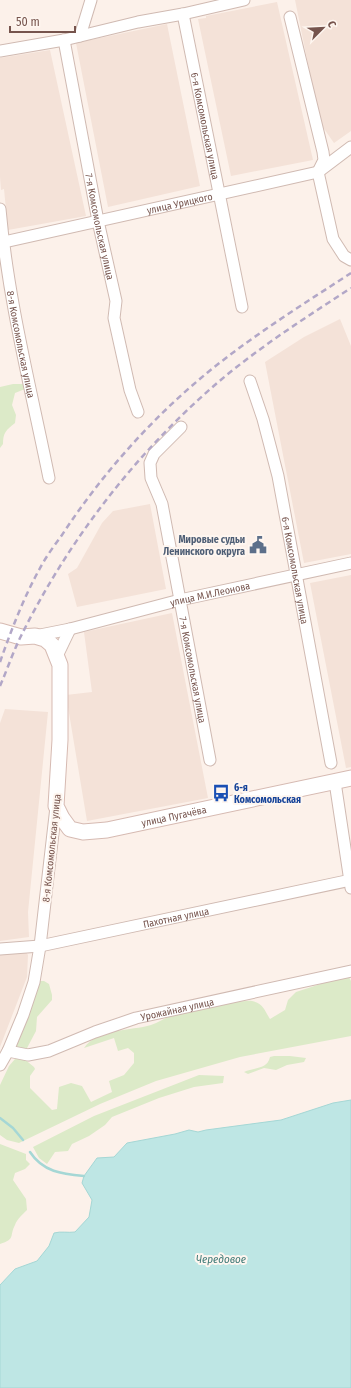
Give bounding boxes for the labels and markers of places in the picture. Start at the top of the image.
place label: Мировые судьи Ленинского округа [163,534,245,558]
public building icon: Мировые судьи Ленинского округа [248,535,268,555]
place label: 6-я Комсомольская [234,782,301,806]
bus stop icon: 6-я Комсомольская [211,783,231,803]

